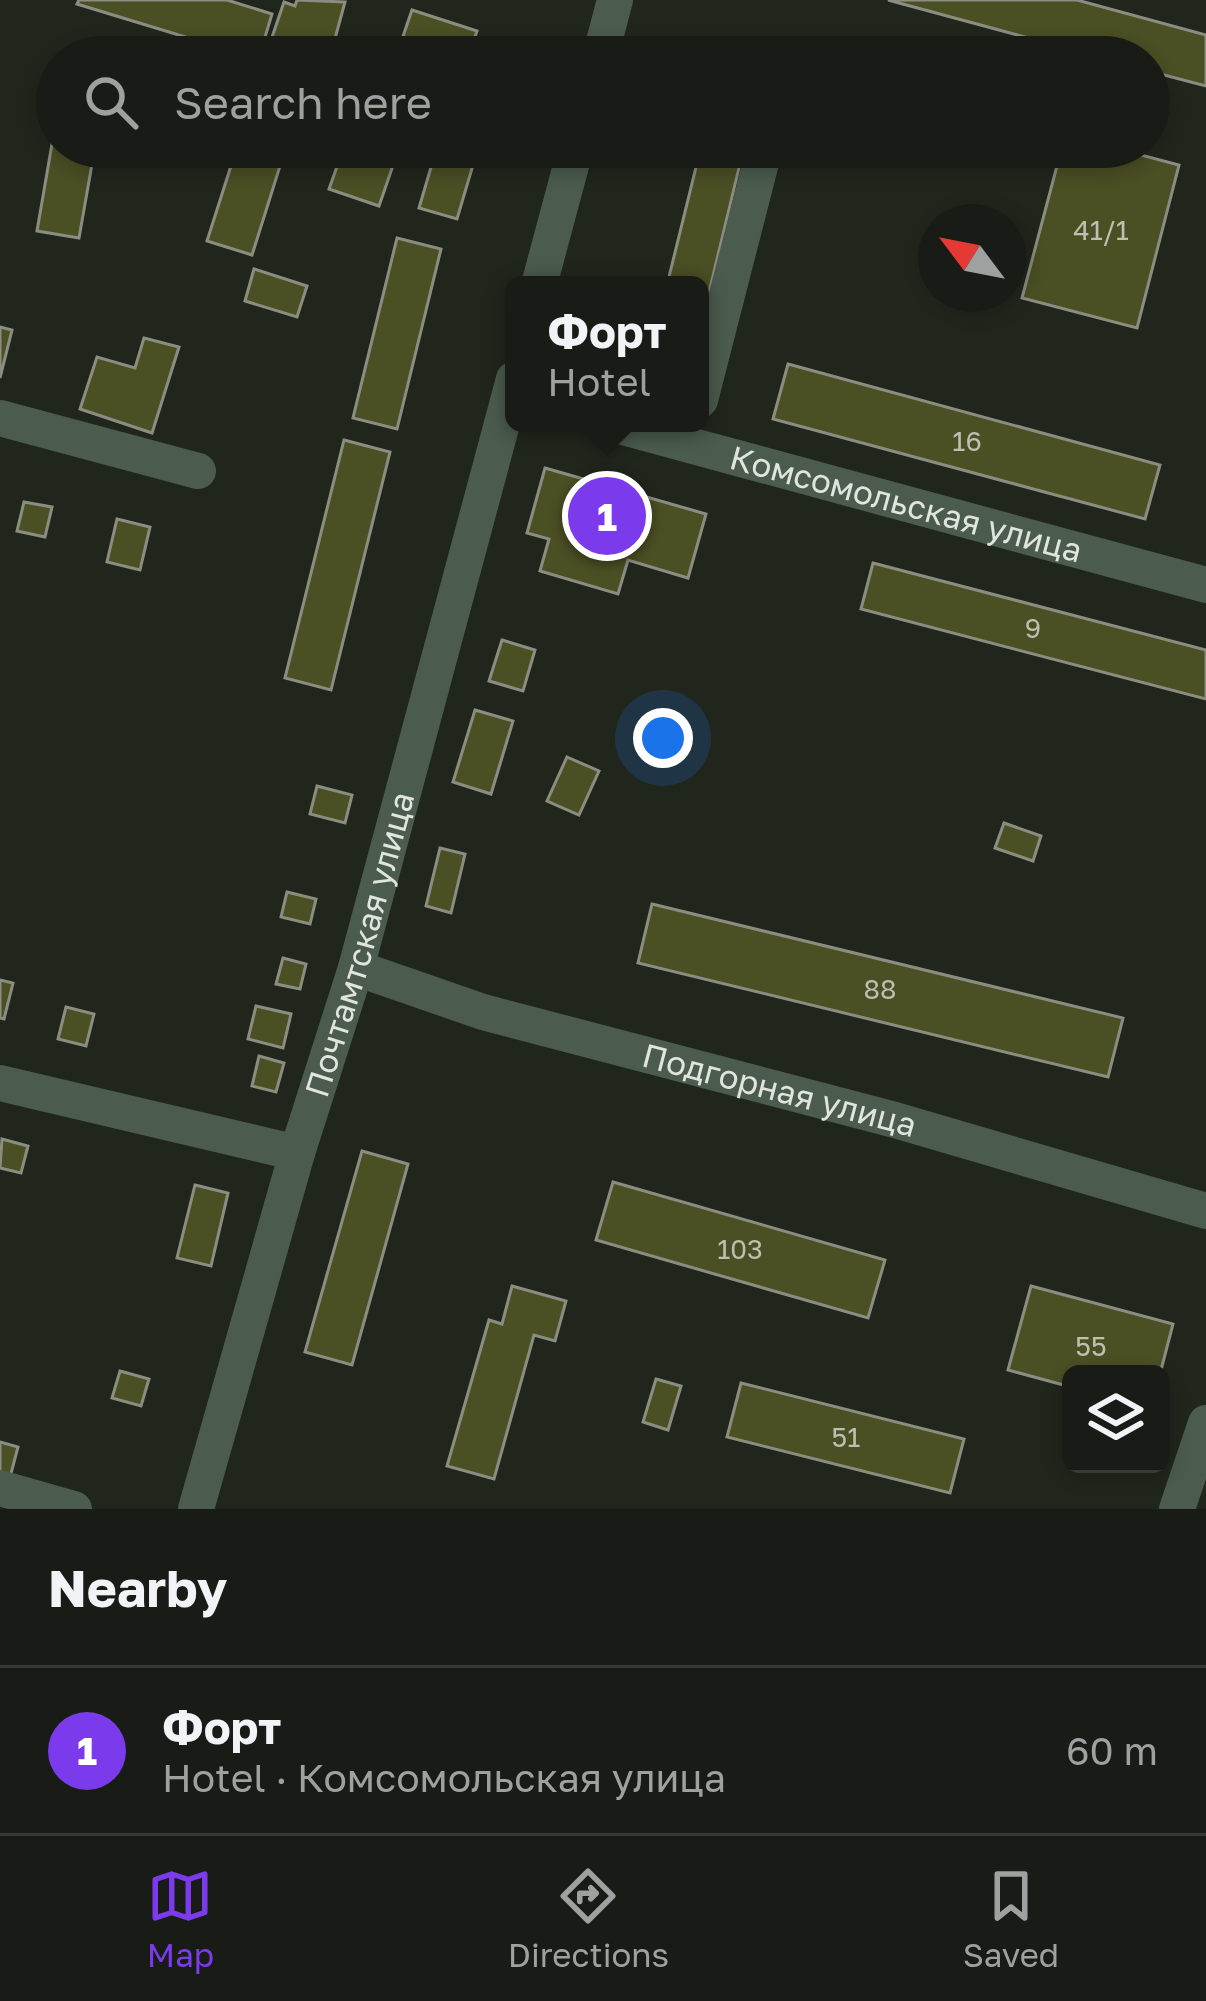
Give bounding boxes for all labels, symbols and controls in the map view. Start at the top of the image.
search box [36,36,1170,168]
icon: search [78,69,144,135]
text: Search here [174,75,432,129]
north arrow [918,204,1026,312]
house number: 41/1 [1073,214,1129,246]
popup [505,276,709,432]
text: Форт [547,304,667,358]
text: Hotel [547,358,651,405]
house number: 16 [952,425,982,457]
street label: Комсомольская улица [726,437,1087,570]
pin: 1 [568,471,646,561]
house number: 9 [1025,612,1041,644]
your location [633,708,693,768]
street label: Почтамтская улица [296,787,421,1102]
house number: 88 [864,973,896,1005]
street label: Подгорная улица [638,1035,921,1144]
house number: 103 [717,1233,763,1265]
house number: 55 [1075,1330,1107,1362]
map controls [1062,1365,1170,1473]
button: layers [1062,1365,1170,1473]
house number: 51 [832,1421,860,1453]
text: Nearby [48,1557,227,1618]
text: Форт [162,1700,281,1754]
text: 1 [77,1727,97,1774]
text: 60 m [1066,1727,1158,1774]
text: Hotel · Комсомольская улица [162,1754,726,1801]
tab: Map [147,1863,214,1974]
tab: Directions [508,1863,669,1974]
tab: Saved [963,1863,1059,1974]

